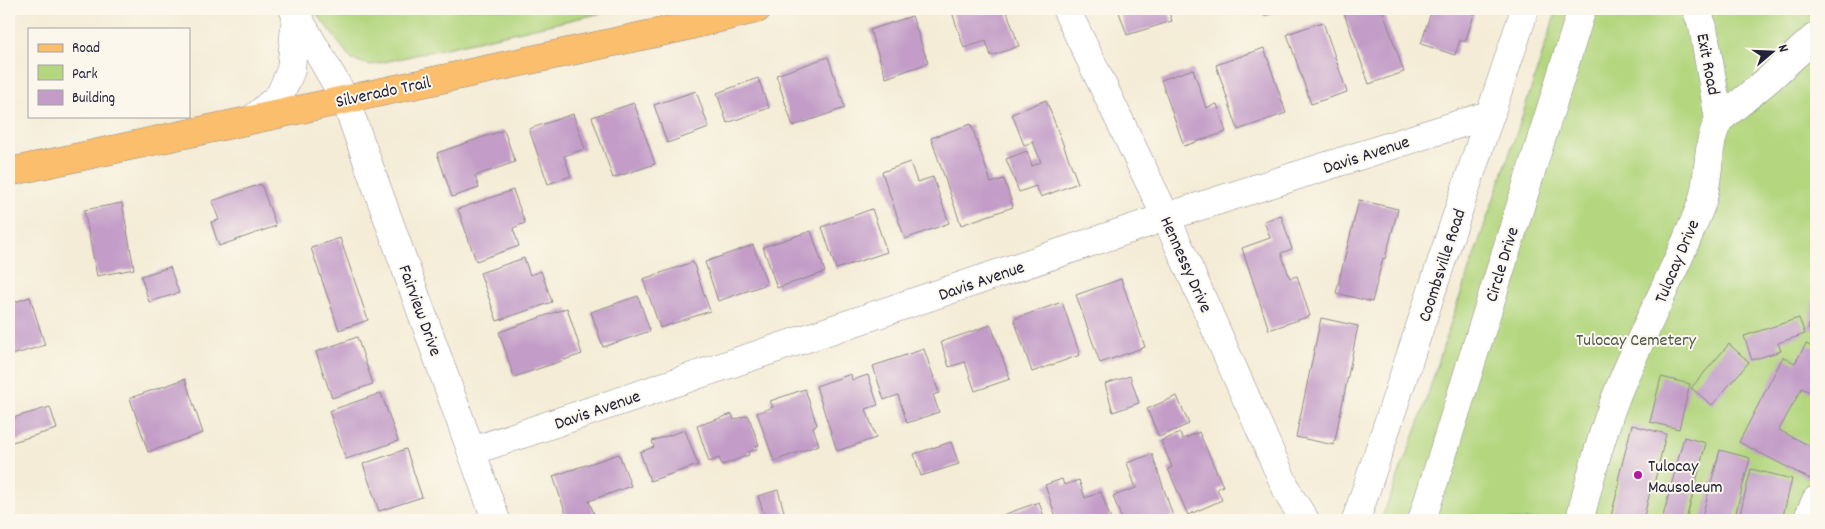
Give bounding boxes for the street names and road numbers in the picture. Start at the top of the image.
street label: Exit Road [1688,31,1725,98]
street label: Silverado Trail [334,71,434,116]
street label: Davis Avenue [1320,131,1413,182]
street label: Coombsville Road [1413,206,1473,326]
street label: Hennessy Drive [1152,213,1217,317]
street label: Tulocay Drive [1649,216,1707,308]
street label: Circle Drive [1480,224,1527,305]
street label: Davis Avenue [935,256,1028,309]
street label: Fairview Drive [391,262,447,360]
street label: Davis Avenue [551,385,644,438]

